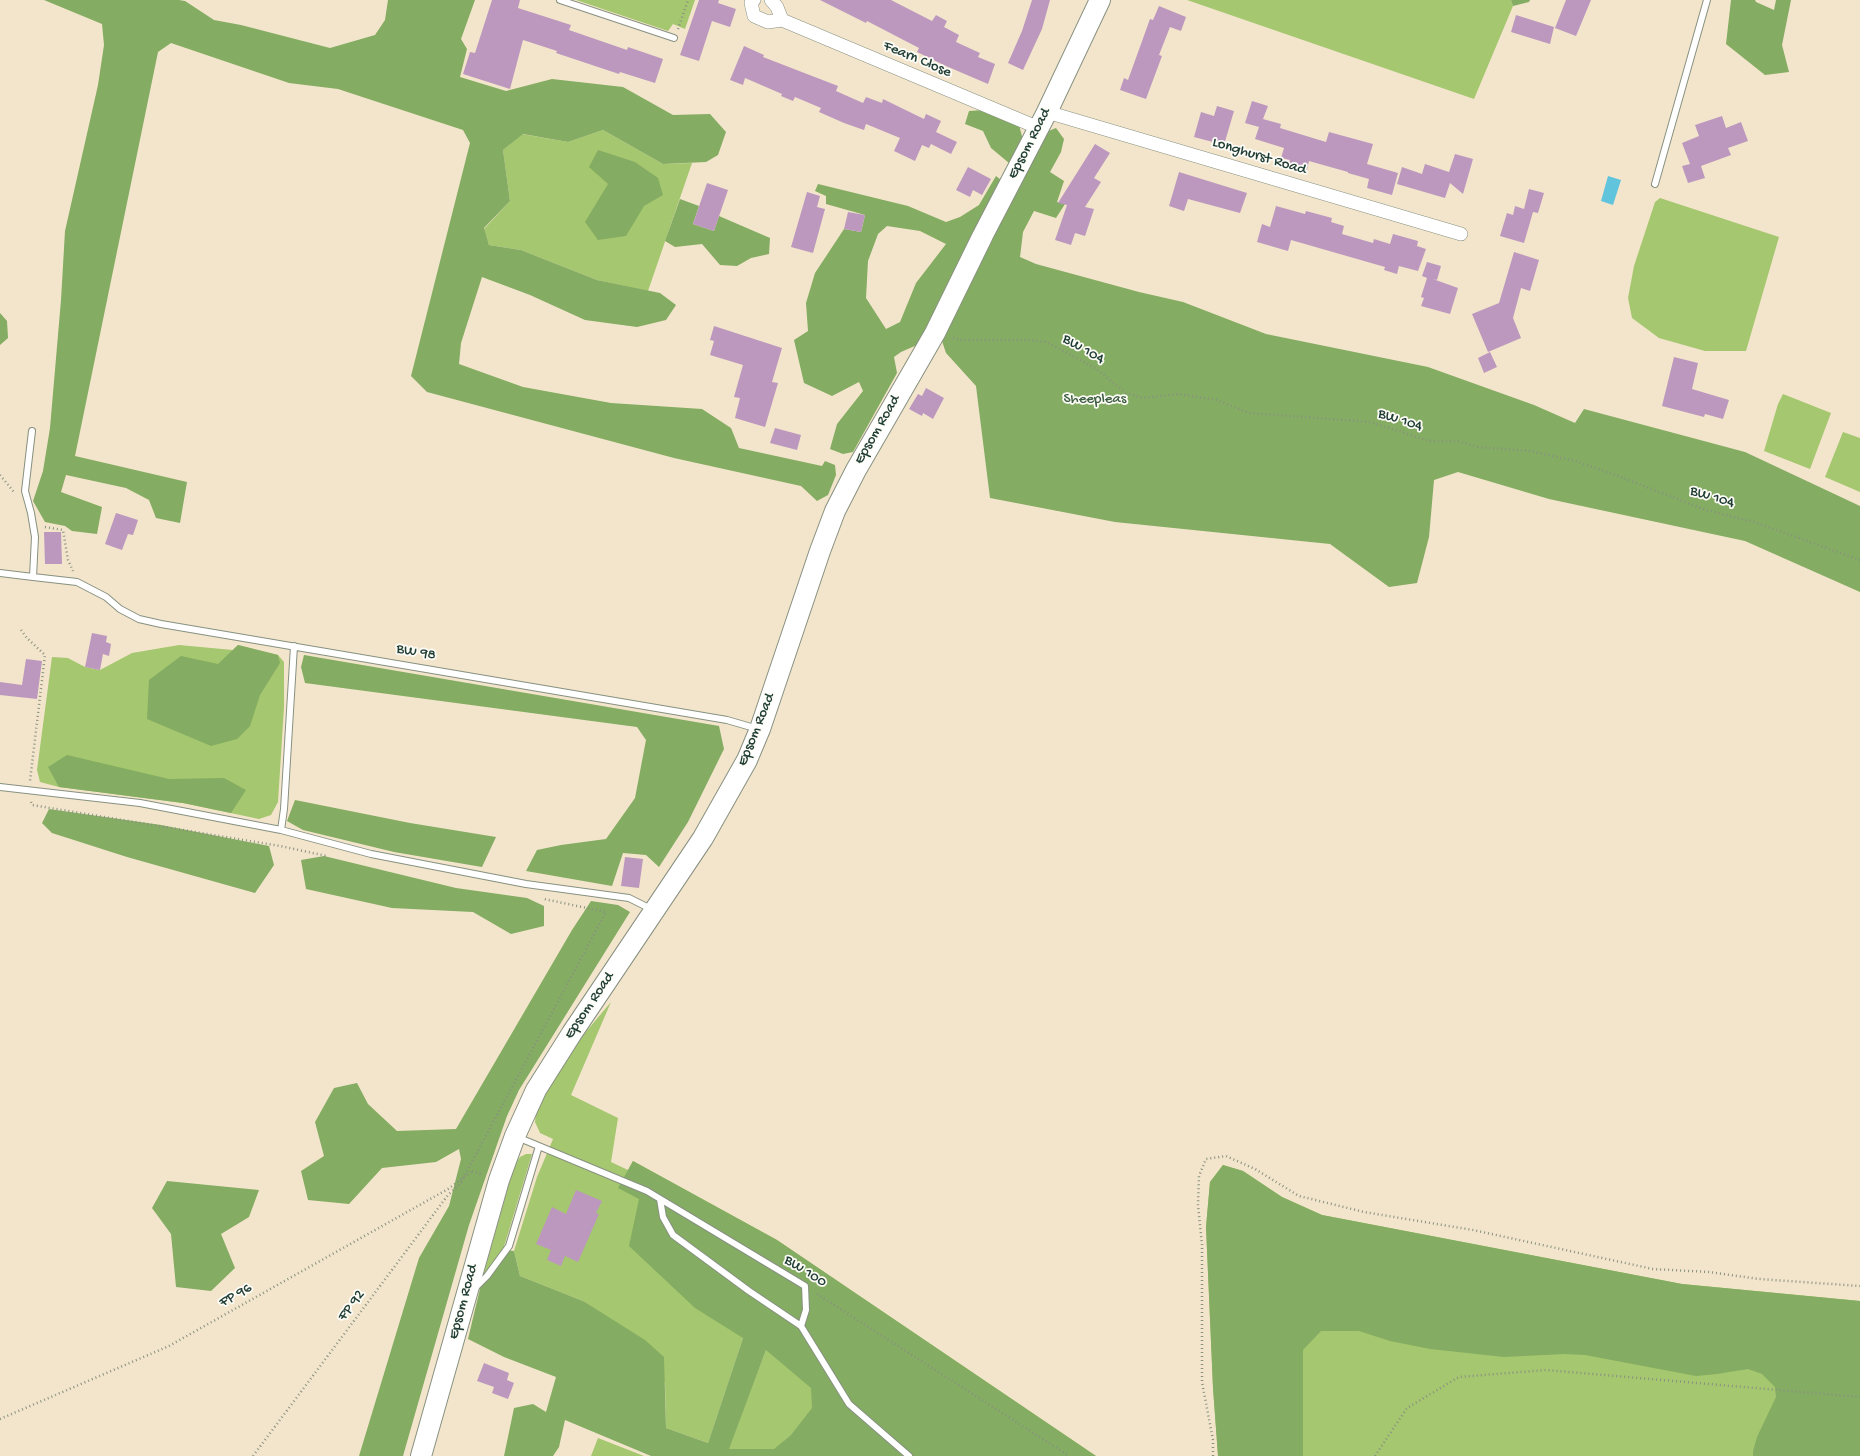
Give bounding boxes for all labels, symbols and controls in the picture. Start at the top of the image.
street label: Fearn Close [880,38,954,82]
street label: Epsom Road [1005,106,1055,182]
street label: Longhurst Road [1210,134,1308,180]
street label: BW 104 [1059,331,1107,369]
park label: Sheepleas [1064,391,1126,409]
street label: Epsom Road [851,392,905,468]
street label: BW 104 [1376,405,1424,437]
street label: BW 104 [1688,483,1736,513]
street label: BW 98 [395,641,437,665]
street label: Epsom Road [734,691,780,769]
street label: Epsom Road [561,969,619,1043]
street label: BW 100 [780,1252,830,1292]
street label: Epsom Road [445,1262,483,1342]
street label: FP 96 [216,1280,256,1312]
street label: FP 92 [334,1287,370,1325]

